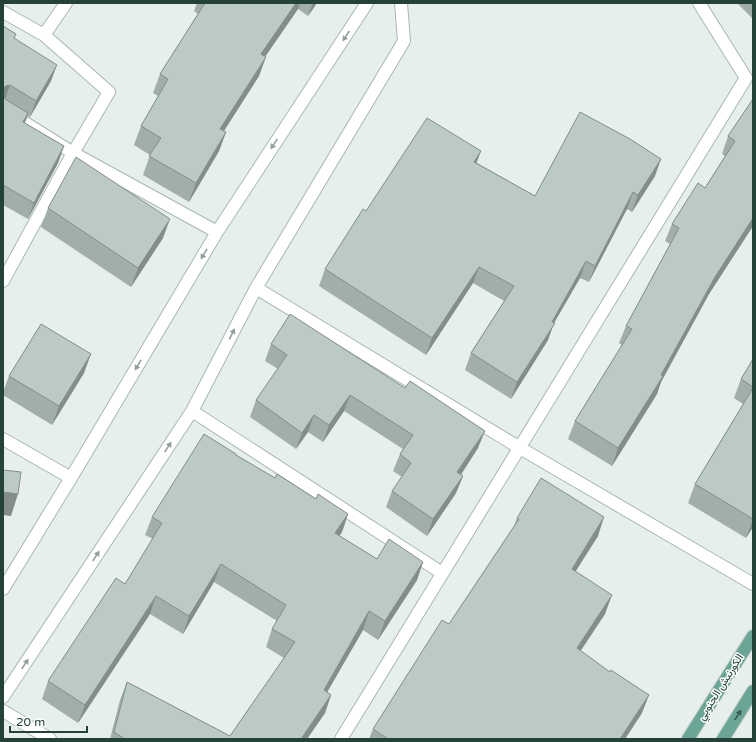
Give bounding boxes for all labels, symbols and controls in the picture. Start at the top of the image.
one-way arrow [342,30,350,41]
one-way arrow [271,138,278,150]
one-way arrow [201,248,208,260]
one-way arrow [228,328,235,340]
one-way arrow [135,360,142,371]
one-way arrow [164,442,172,452]
one-way arrow [92,550,100,561]
street label: الكورنيش الجنوبي [695,652,749,725]
one-way arrow [21,658,28,670]
scale bar [10,708,87,734]
one-way arrow [734,710,742,720]
text: 20 m [16,715,45,729]

